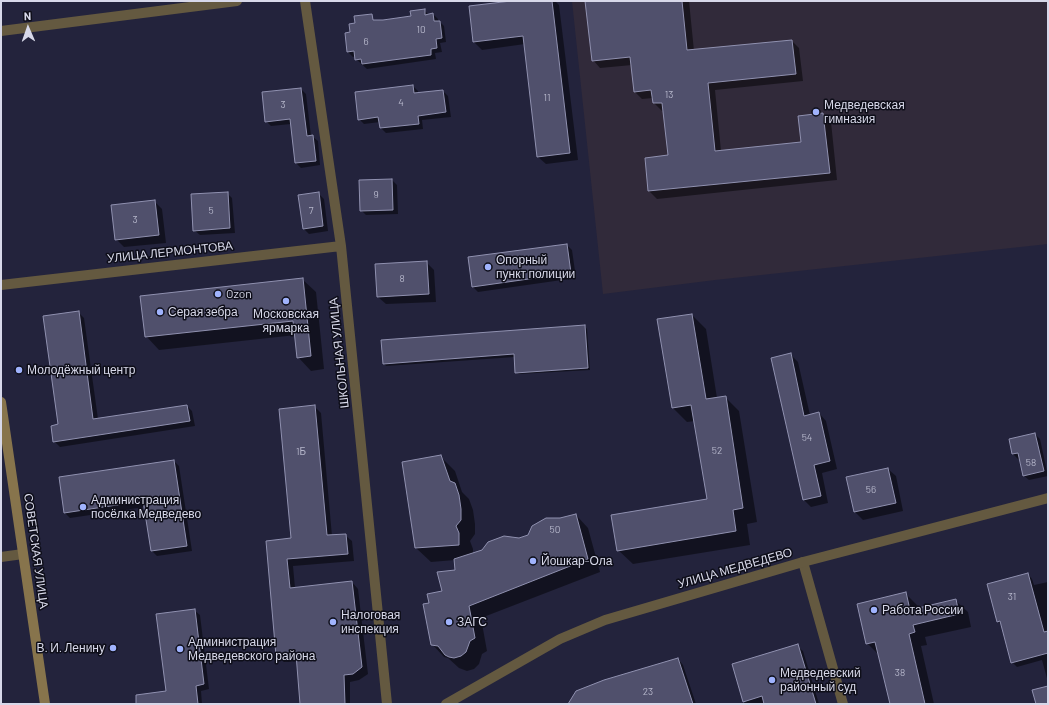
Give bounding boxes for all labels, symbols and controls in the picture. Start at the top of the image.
north arrow [8,8,48,48]
text: N [24,9,31,22]
house number: 10 [416,24,426,36]
house number: 6 [363,36,369,48]
house number: 13 [665,89,673,101]
house number: 11 [543,92,551,104]
house number: 4 [398,97,404,109]
place label: Медведевская гимназия [824,98,905,126]
house number: 3 [280,99,286,111]
marker: Медведевская гимназия [811,107,821,117]
house number: 9 [373,189,379,201]
house number: 5 [208,205,214,217]
house number: 7 [309,205,313,217]
house number: 3 [132,214,138,226]
street label: УЛИЦА ЛЕРМОНТОВА [106,238,234,266]
place label: Опорный пункт полиции [496,253,575,281]
marker: Опорный пункт полиции [483,262,493,272]
house number: 8 [399,273,405,285]
place label: Ozon [226,287,252,301]
marker: Ozon [213,289,223,299]
marker: Московская ярмарка [281,296,291,306]
street label: ШКОЛЬНАЯ УЛИЦА [326,297,352,409]
place label: Серая зебра [168,305,238,319]
marker: Серая зебра [155,307,165,317]
place label: Московская ярмарка [253,307,319,335]
place label: Молодёжный центр [27,363,135,377]
marker: Молодёжный центр [14,365,24,375]
house number: 54 [802,432,812,444]
house number: 52 [712,445,722,457]
house number: 1Б [296,446,306,458]
house number: 58 [1026,457,1036,469]
house number: 56 [866,484,876,496]
street label: СОВЕТСКАЯ УЛИЦА [21,492,51,610]
place label: Администрация посёлка Медведево [91,493,201,521]
marker: Администрация посёлка Медведево [78,502,88,512]
house number: 50 [550,524,560,536]
street label: УЛИЦА МЕДВЕДЕВО [676,545,794,591]
place label: Йошкар-Ола [541,554,612,568]
marker: Йошкар-Ола [528,556,538,566]
house number: 31 [1008,591,1016,603]
place label: Работа России [882,603,964,617]
marker: Работа России [869,605,879,615]
place label: Налоговая инспекция [341,608,400,636]
place label: ЗАГС [457,615,487,629]
marker: Налоговая инспекция [328,617,338,627]
marker: ЗАГС [444,617,454,627]
place label: Администрация Медведевского района [188,635,315,663]
place label: В. И. Ленину [36,641,105,655]
marker: В. И. Ленину [108,643,118,653]
marker: Администрация Медведевского района [175,644,185,654]
place label: Медведевский районный суд [780,666,861,694]
house number: 38 [895,667,905,679]
marker: Медведевский районный суд [767,675,777,685]
house number: 23 [643,686,653,698]

